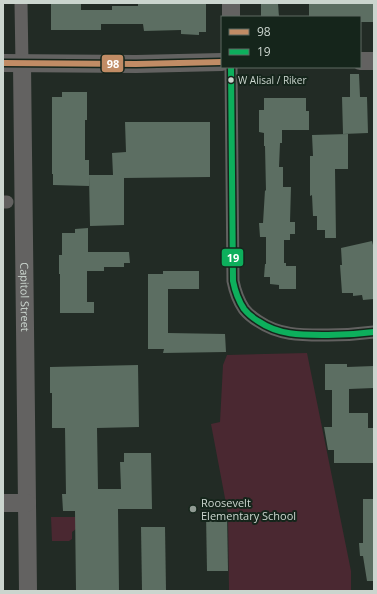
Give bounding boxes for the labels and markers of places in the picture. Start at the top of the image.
place label: W Alisal / Riker [238,73,307,87]
marker: W Alisal / Riker [226,75,236,85]
place label: Roosevelt Elementary School [201,495,296,523]
marker: Roosevelt Elementary School [188,504,198,514]

